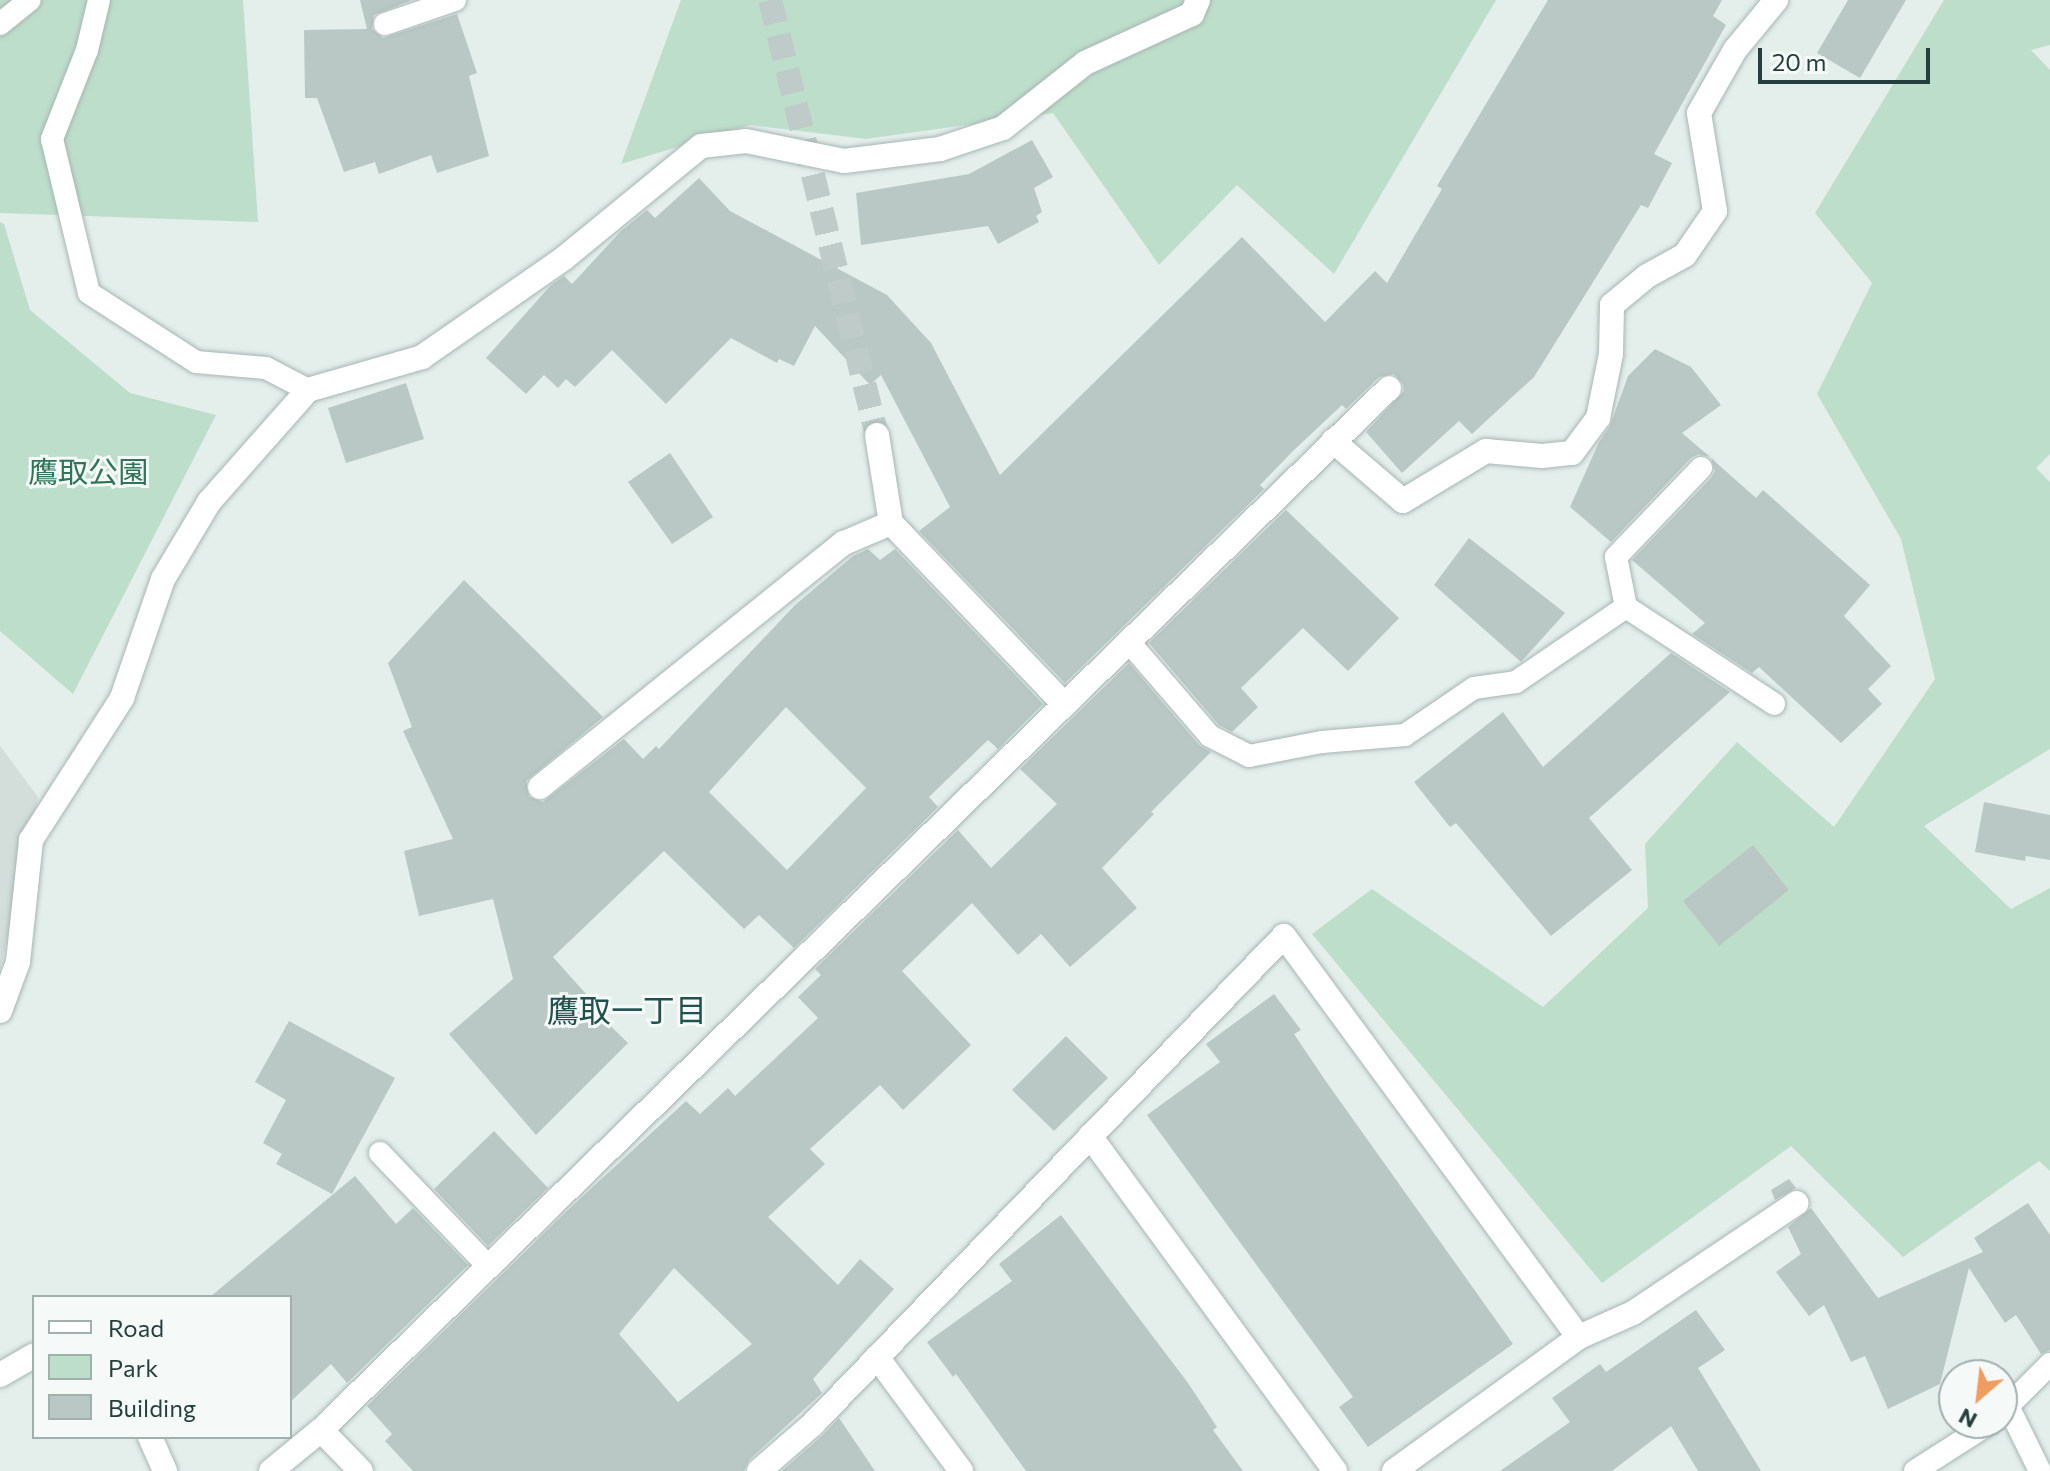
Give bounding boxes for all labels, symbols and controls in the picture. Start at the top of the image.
scale bar [1762,32,1934,82]
text: 20 m [1772,47,1826,76]
park label: 鷹取公園 [28,453,148,489]
district label: 鷹取一丁目 [547,990,707,1028]
legend [32,1295,292,1439]
text: Road [108,1313,164,1342]
text: Park [108,1353,158,1382]
north arrow [1938,1359,2018,1439]
text: Building [108,1393,196,1422]
text: N [1954,1403,1981,1435]

